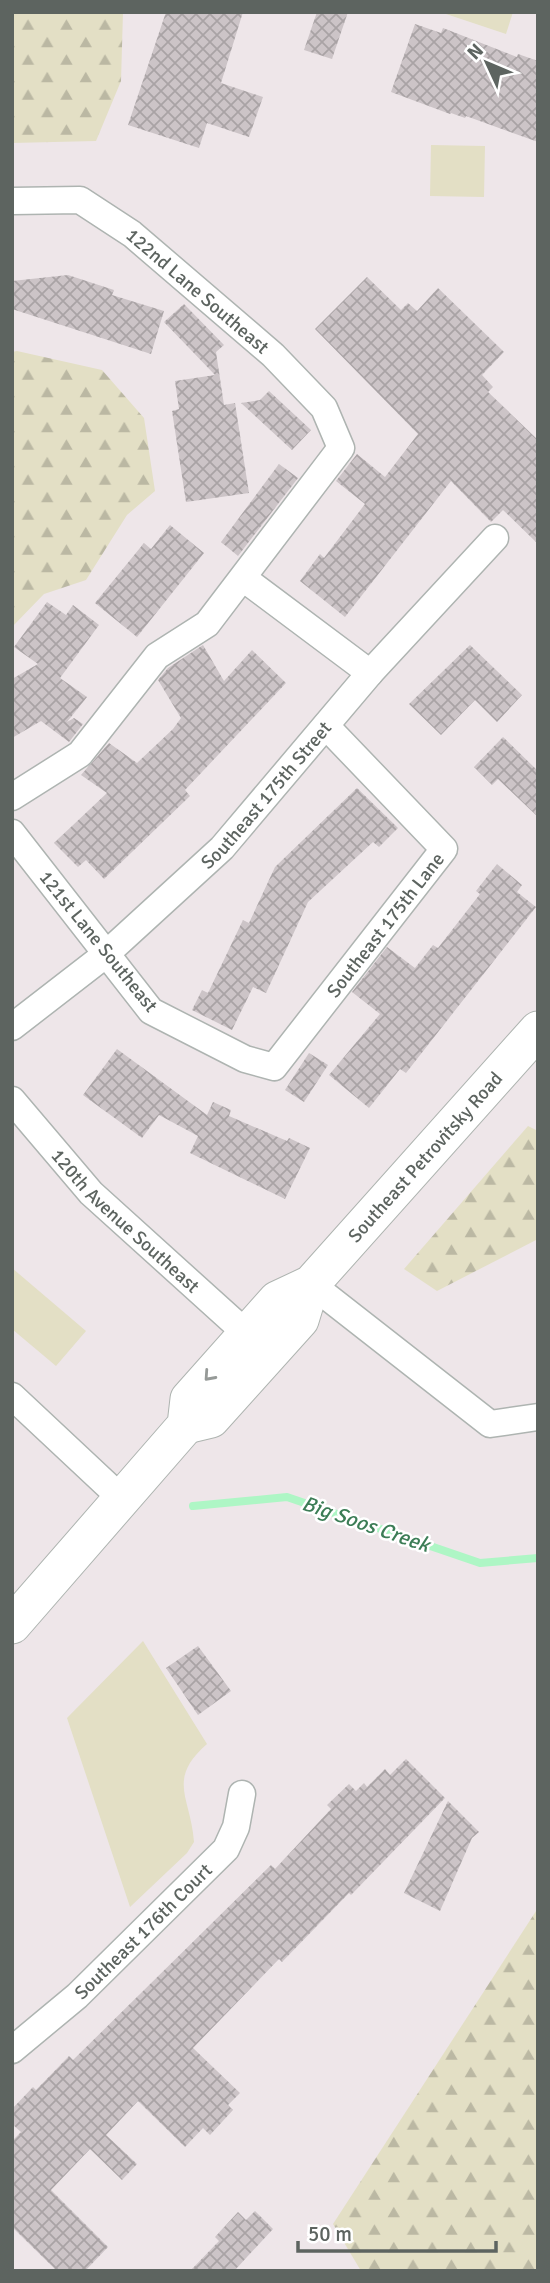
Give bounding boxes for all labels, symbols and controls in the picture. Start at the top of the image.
north arrow [452,28,522,98]
text: N [462,39,489,65]
street label: 122nd Lane Southeast [121,223,274,360]
street label: Southeast 175th Street [196,716,337,874]
street label: Southeast 175th Lane [322,848,450,1003]
street label: 121st Lane Southeast [34,866,163,1018]
street label: Southeast Petrovitsky Road [343,1067,508,1248]
street label: 120th Avenue Southeast [46,1144,205,1299]
one-way arrow [205,1368,217,1381]
water label: Big Soos Creek [299,1490,435,1559]
street label: Southeast 176th Court [70,1858,218,2005]
scale bar [298,2210,496,2254]
text: 50 m [308,2221,352,2247]

